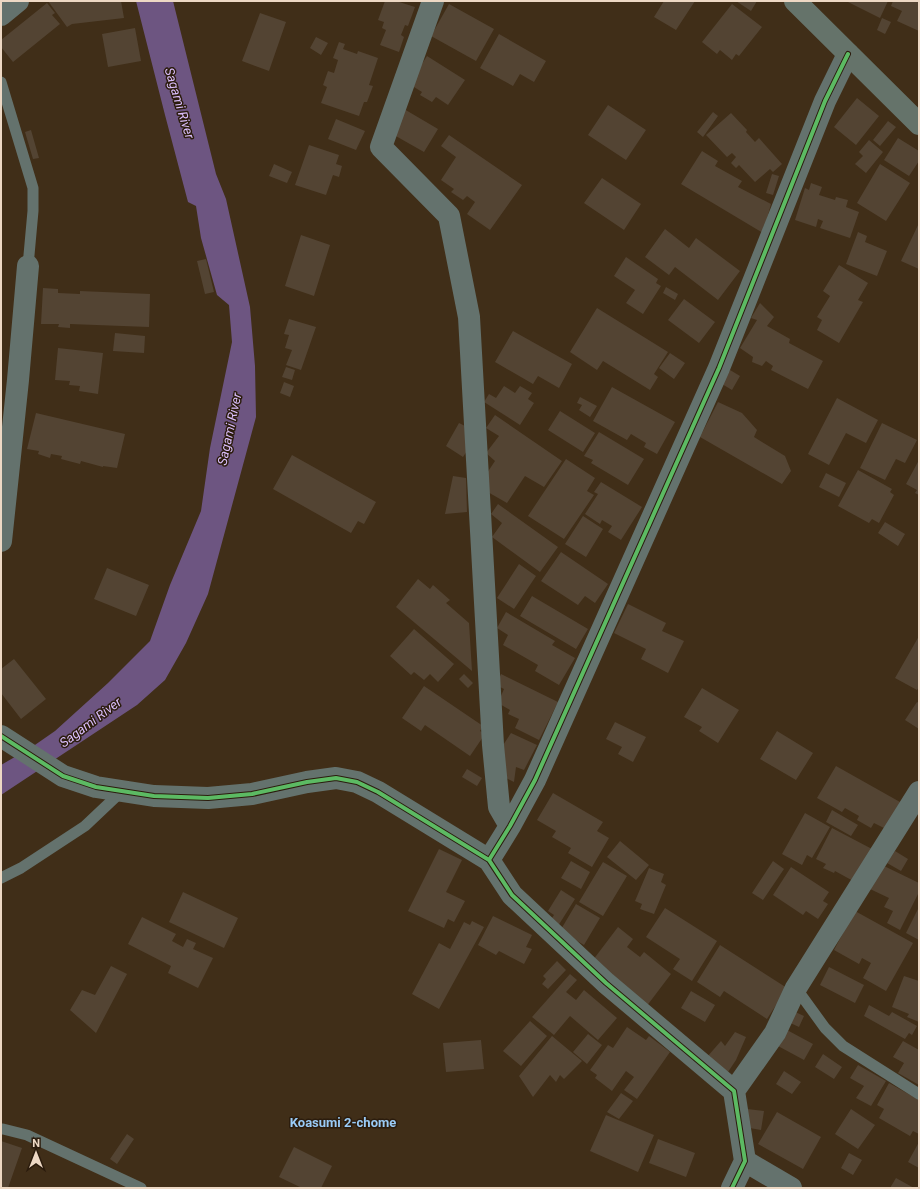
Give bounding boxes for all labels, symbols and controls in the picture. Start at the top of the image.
water label: Sagami River [162,66,198,141]
water label: Sagami River [215,391,245,467]
water label: Sagami River [56,694,125,750]
district label: Koasumi 2-chome [290,1115,396,1130]
north arrow [16,1133,56,1173]
text: N [32,1137,40,1150]

